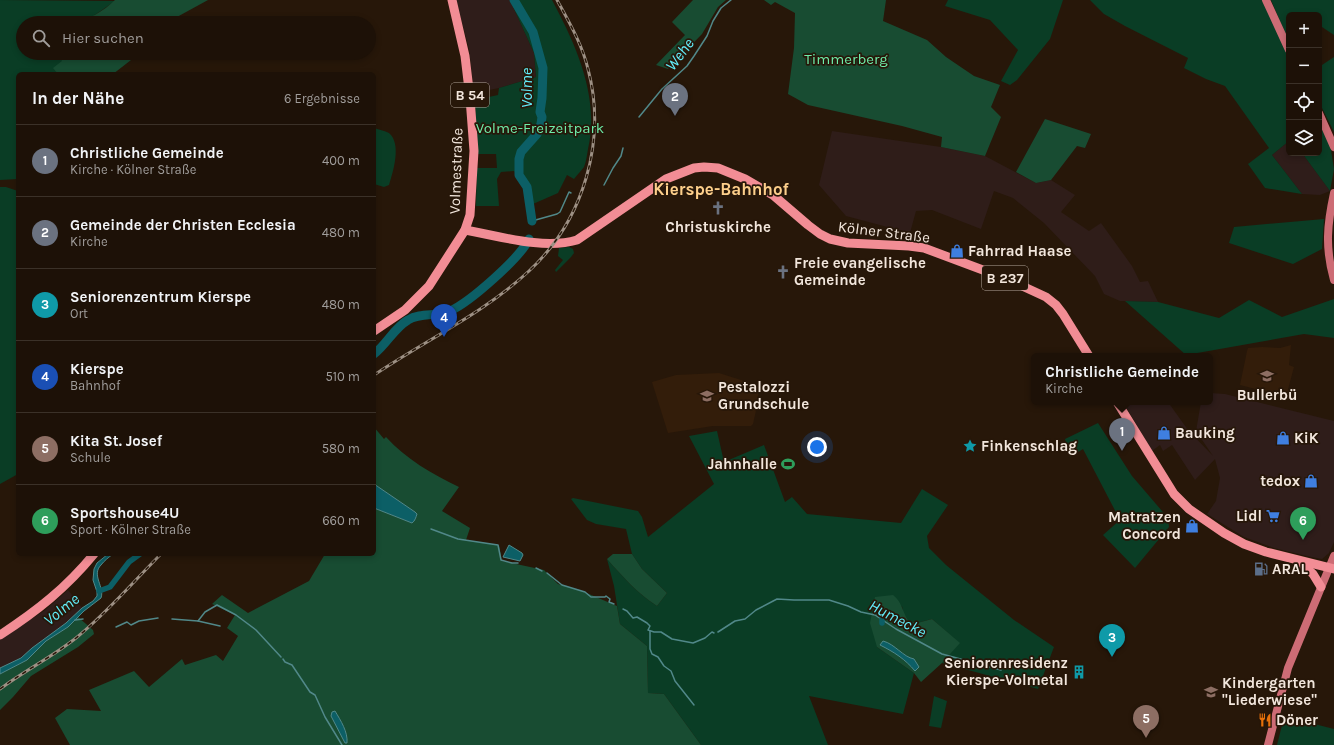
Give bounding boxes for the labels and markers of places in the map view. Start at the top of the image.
pin: 2 [662,83,688,116]
church icon: Christuskirche [710,200,726,216]
place label: Christuskirche [665,218,771,236]
place label: Fahrrad Haase [968,242,1072,260]
shop icon: Fahrrad Haase [949,243,965,259]
place label: Freie evangelische Gemeinde [794,254,926,289]
church icon: Freie evangelische Gemeinde [775,264,791,280]
pin: 4 [431,304,457,337]
school or university icon: Bullerbü [1259,368,1275,384]
place label: Pestalozzi Grundschule [718,378,809,413]
place label: Bullerbü [1237,386,1297,404]
school or university icon: Pestalozzi Grundschule [699,388,715,404]
pin: 1 [1109,418,1135,451]
place label: Bauking [1175,424,1235,442]
shop icon: Bauking [1156,425,1172,441]
place label: KiK [1294,429,1319,447]
shop icon: KiK [1275,430,1291,446]
place label: Finkenschlag [981,437,1077,455]
place icon: Finkenschlag [962,438,978,454]
place label: Jahnhalle [708,455,777,473]
sports icon: Jahnhalle [780,456,796,472]
place label: tedox [1260,472,1301,490]
shop icon: tedox [1303,473,1319,489]
place label: Lidl [1236,507,1262,525]
pin: 6 [1290,507,1316,540]
place label: Matratzen Concord [1108,508,1181,543]
supermarket icon: Lidl [1265,508,1281,524]
shop icon: Matratzen Concord [1184,518,1200,534]
place label: ARAL [1272,560,1308,578]
fuel station icon: ARAL [1253,561,1269,577]
pin: 3 [1099,624,1125,657]
place label: Seniorenresidenz Kierspe-Volmetal [944,654,1068,689]
building icon: Seniorenresidenz Kierspe-Volmetal [1071,664,1087,680]
place label: Kindergarten "Liederwiese" [1222,674,1317,709]
school or university icon: Kindergarten "Liederwiese" [1203,684,1219,700]
pin: 5 [1133,705,1159,738]
place label: Döner [1276,711,1318,729]
restaurant icon: Döner [1257,712,1273,728]

